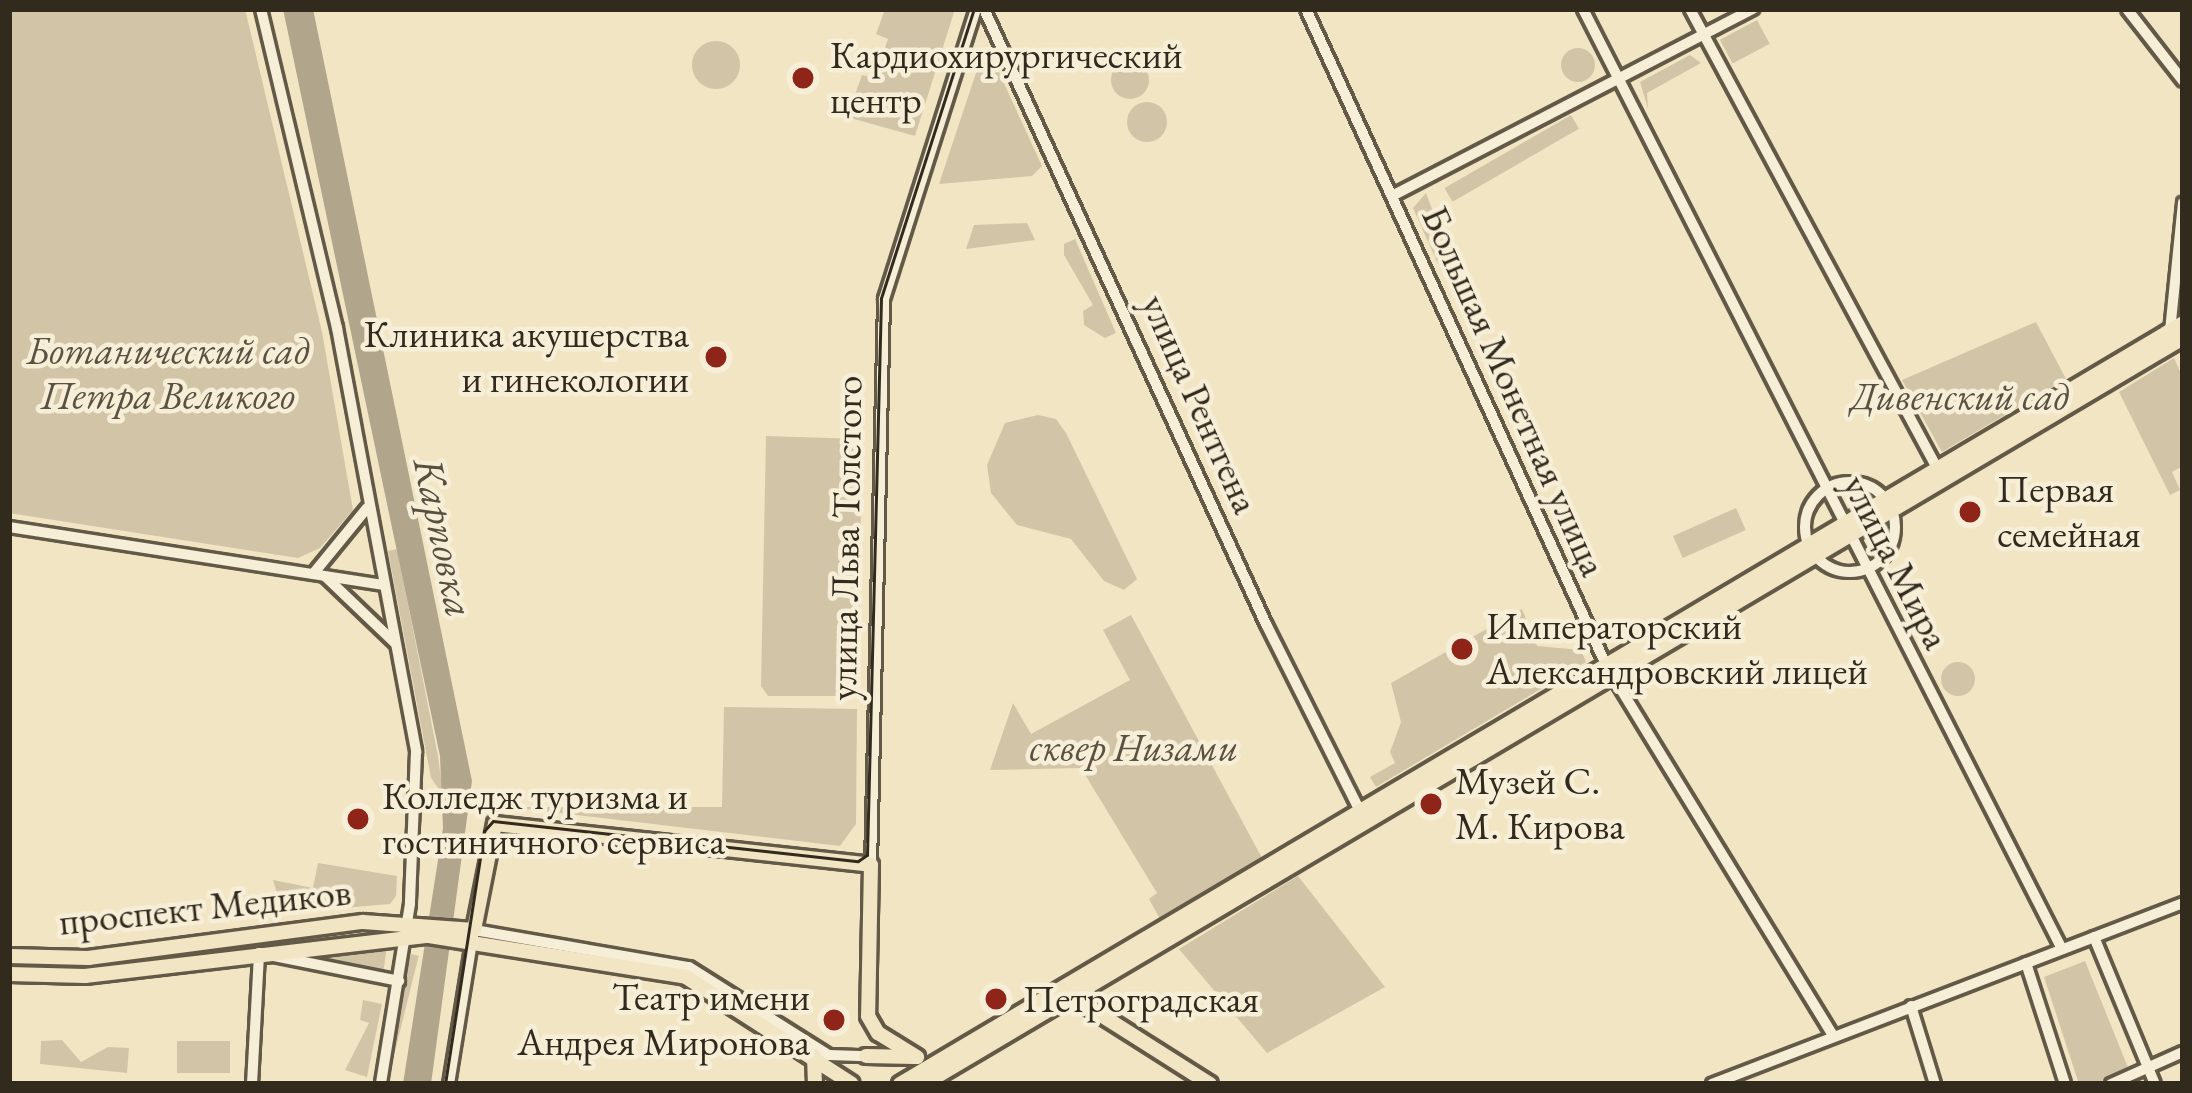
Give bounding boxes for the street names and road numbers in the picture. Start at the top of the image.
street label: Большая Монетная улица [1411,199,1617,583]
street label: улица Рентгена [1131,287,1269,521]
street label: улица Льва Толстого [820,375,872,701]
street label: улица Мира [1832,467,1960,657]
street label: проспект Медиков [57,868,353,946]

